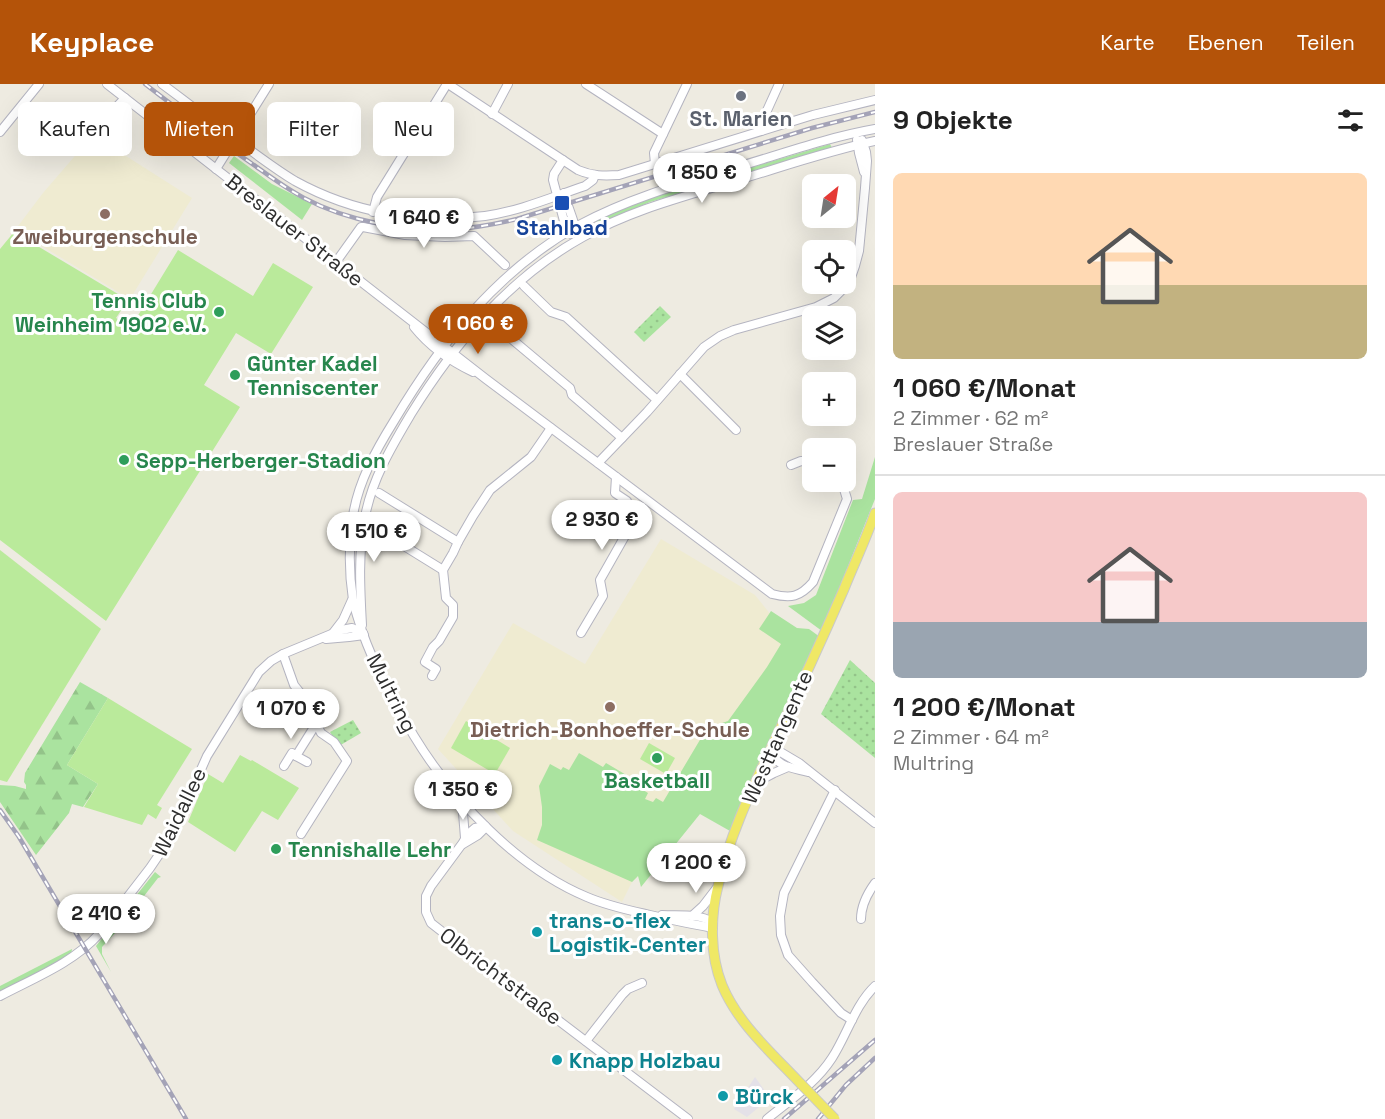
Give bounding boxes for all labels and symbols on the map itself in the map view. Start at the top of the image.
marker: St. Marien [734,89,748,103]
place label: St. Marien [690,105,792,132]
pin: 1 850 € [647,153,757,204]
street label: Breslauer Straße [220,168,370,292]
north arrow [802,174,856,228]
marker: Stahlbad [553,194,571,212]
pin: 1 640 € [369,198,479,249]
marker: Zweiburgenschule [98,207,112,221]
place label: Stahlbad [516,214,608,241]
place label: Zweiburgenschule [12,223,198,250]
place label: Tennis Club Weinheim 1902 e.V. [15,287,207,338]
pin: 1 060 € [423,304,533,355]
marker: Tennis Club Weinheim 1902 e.V. [212,305,226,319]
place label: Günter Kadel Tenniscenter [247,350,379,401]
marker: Günter Kadel Tenniscenter [228,368,242,382]
place label: Sepp-Herberger-Stadion [136,447,386,474]
marker: Sepp-Herberger-Stadion [117,453,131,467]
pin: 2 930 € [547,500,657,551]
pin: 1 510 € [319,512,429,563]
street label: Multring [361,649,423,737]
street label: Westtangente [736,666,818,808]
pin: 1 070 € [236,689,346,740]
marker: Dietrich-Bonhoeffer-Schule [603,700,617,714]
place label: Dietrich-Bonhoeffer-Schule [470,716,750,743]
marker: Basketball [650,751,664,765]
street label: Waidallee [146,763,212,861]
place label: Basketball [604,767,710,794]
pin: 1 350 € [408,770,518,821]
place label: Tennishalle Lehr [288,836,451,863]
marker: Tennishalle Lehr [269,842,283,856]
pin: 1 200 € [641,843,751,894]
pin: 2 410 € [51,894,161,945]
place label: trans-o-flex Logistik-Center [549,907,706,958]
street label: Olbrichtstraße [434,921,568,1031]
marker: trans-o-flex Logistik-Center [530,925,544,939]
place label: Knapp Holzbau [569,1047,721,1074]
marker: Knapp Holzbau [550,1053,564,1067]
place label: Bürck [735,1083,794,1110]
marker: Bürck [716,1089,730,1103]

